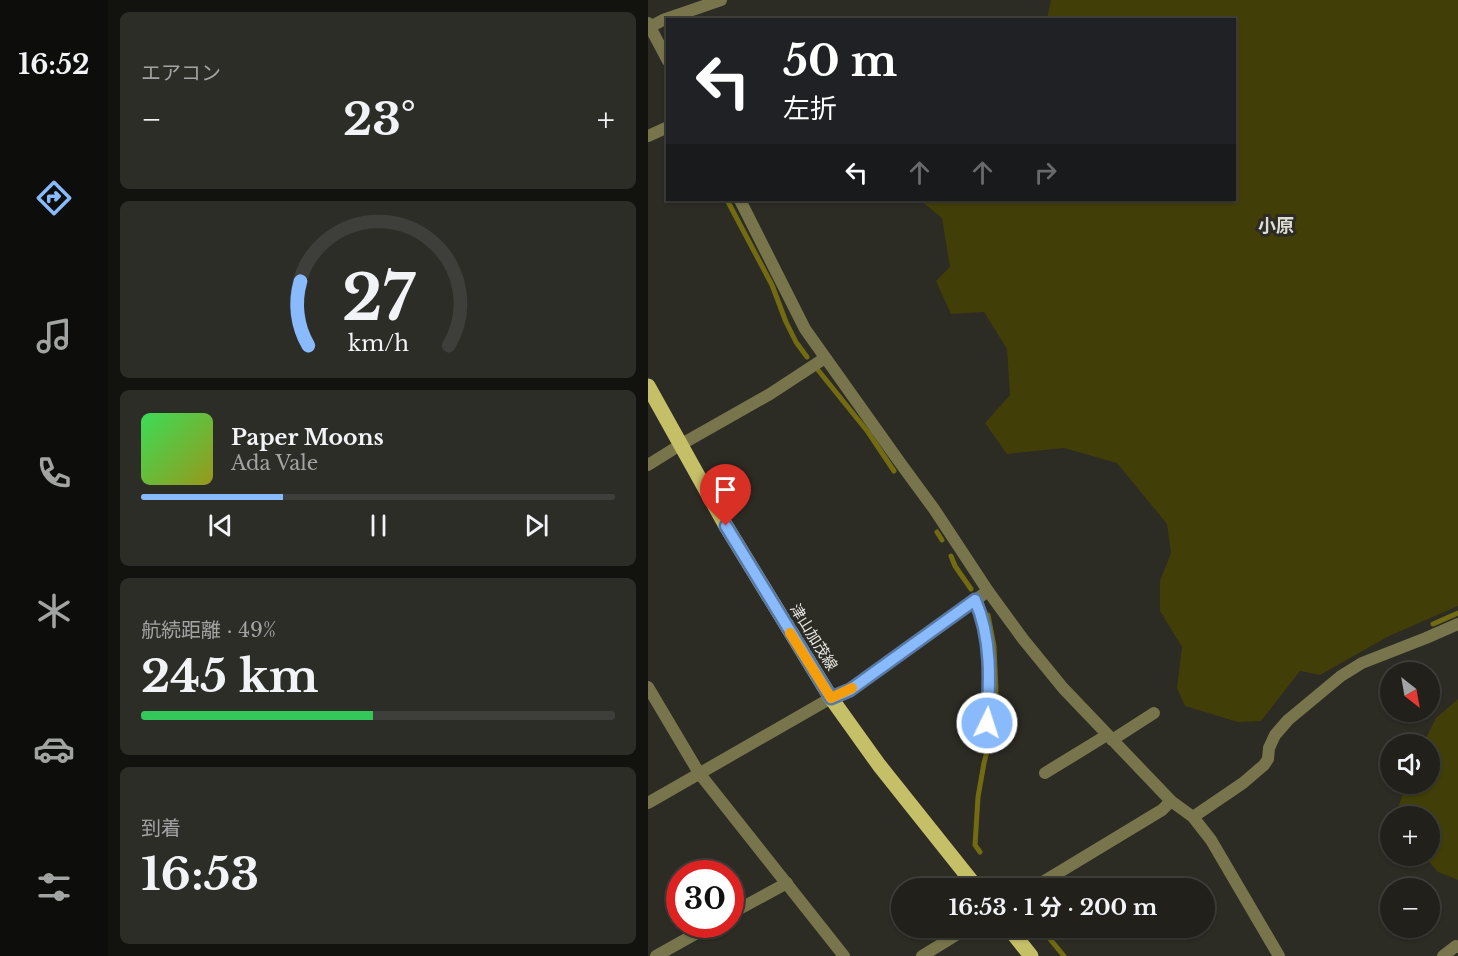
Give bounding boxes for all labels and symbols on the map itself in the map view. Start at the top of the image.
district label: 小原 [1258,215,1294,237]
pin [700,464,751,526]
street label: 津山加茂線 [786,600,842,674]
north arrow [1380,662,1440,722]
position arrow [955,691,1019,755]
speed limit sign: 30 [666,860,744,938]

